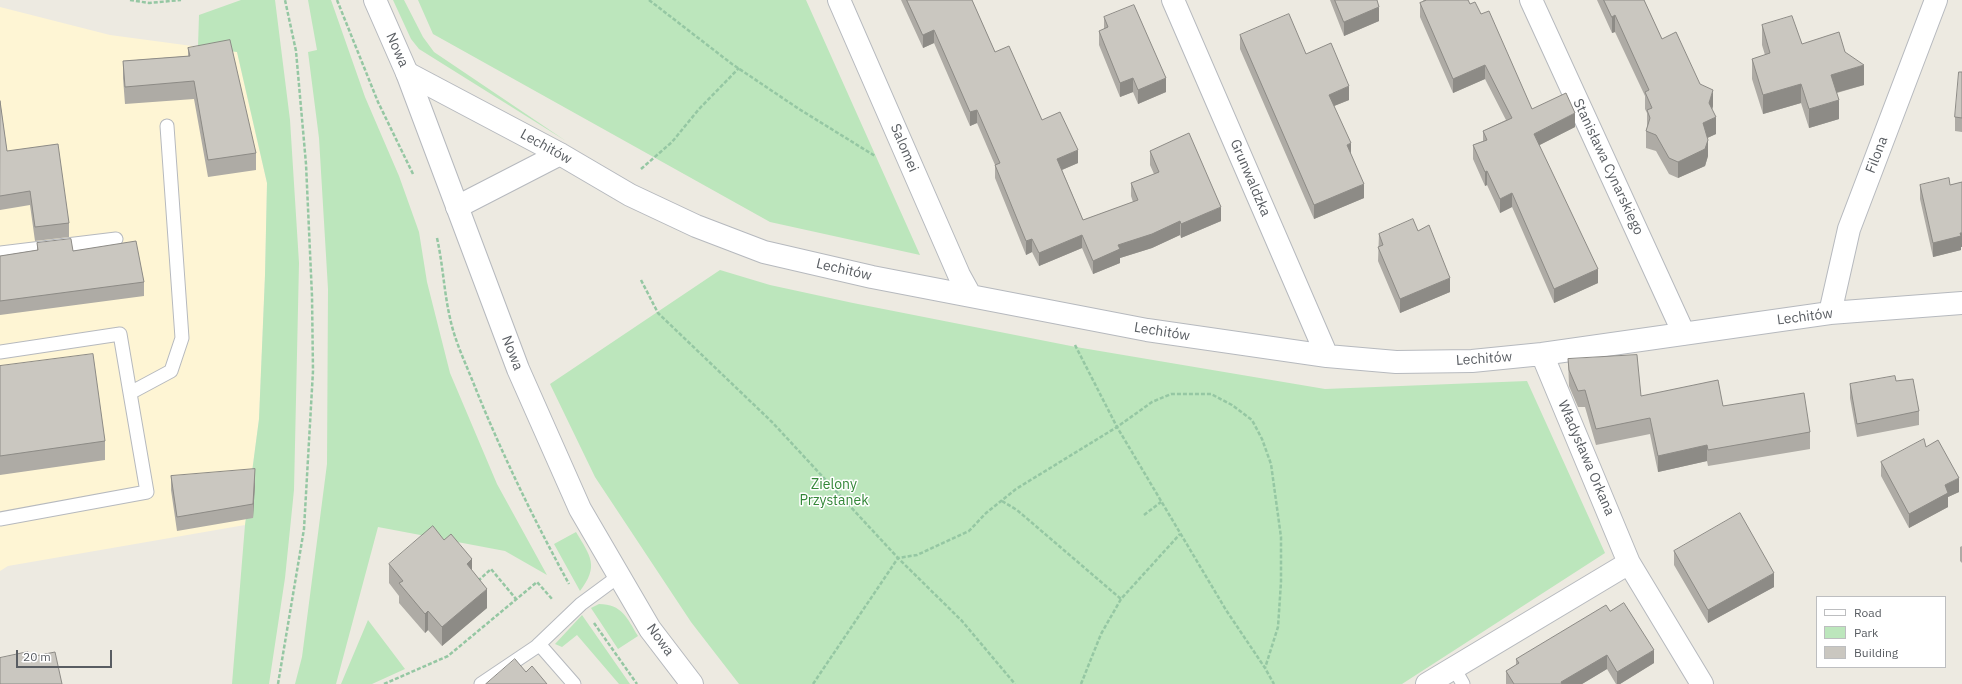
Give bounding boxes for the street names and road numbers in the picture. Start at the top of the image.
street label: Nowa [382,30,412,70]
street label: Stanisława Cynarskiego [1569,96,1647,238]
street label: Salomei [886,121,922,175]
street label: Lechitów [517,126,575,168]
street label: Filona [1862,134,1892,176]
street label: Grunwaldzka [1226,137,1274,219]
street label: Lechitów [815,255,873,285]
street label: Lechitów [1776,305,1834,329]
street label: Lechitów [1133,319,1191,345]
street label: Nowa [498,333,526,373]
street label: Lechitów [1455,349,1513,369]
street label: Władysława Orkana [1554,398,1618,518]
street label: Nowa [643,621,677,659]

